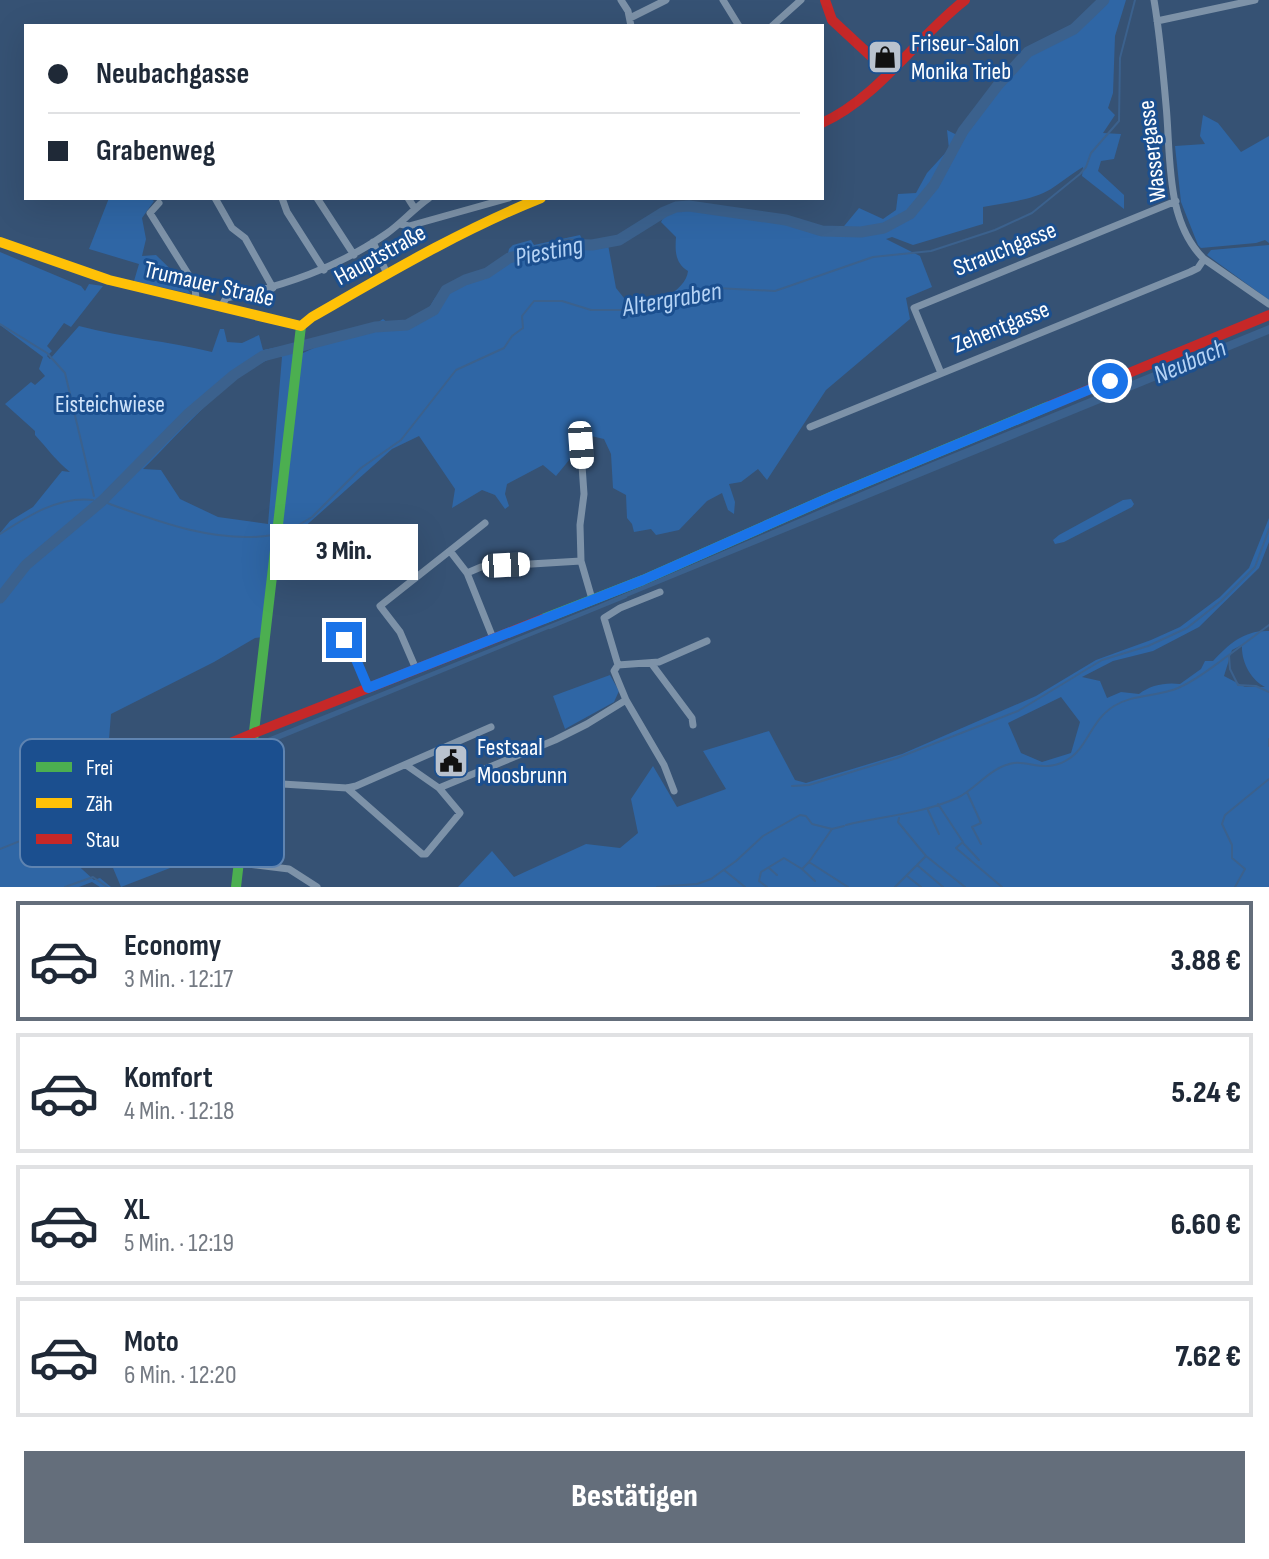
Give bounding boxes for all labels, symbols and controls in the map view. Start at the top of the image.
place label: Friseur-Salon Monika Trieb [911,29,1019,86]
shop icon: Friseur-Salon Monika Trieb [866,38,904,76]
text: Neubachgasse [96,56,249,92]
street label: Wassergasse [1131,99,1173,203]
text: Grabenweg [96,133,215,169]
street label: Strauchgasse [949,215,1061,283]
street label: Hauptstraße [329,218,431,292]
water label: Piesting [512,230,586,274]
street label: Trumauer Straße [141,255,277,313]
water label: Altergraben [619,276,724,324]
street label: Zehentgasse [948,294,1054,360]
water label: Neubach [1149,333,1231,391]
route start [1092,363,1128,399]
park label: Eisteichwiese [55,390,165,419]
car [567,420,595,470]
callout: 3 Min. [270,524,418,580]
text: 3 Min. [316,536,372,567]
car [481,552,531,578]
route end [326,622,362,658]
place label: Festsaal Moosbrunn [477,733,567,790]
legend [20,739,284,867]
public building icon: Festsaal Moosbrunn [432,742,470,780]
text: Frei [86,755,113,782]
text: Zäh [86,791,113,818]
text: Stau [86,827,120,854]
icon: car [28,925,100,997]
text: Economy [124,928,221,964]
text: 3.88 € [1170,943,1241,979]
text: 3 Min. · 12:17 [124,964,233,995]
icon: car [28,1057,100,1129]
text: Komfort [124,1060,213,1096]
text: 5.24 € [1171,1075,1241,1111]
text: 4 Min. · 12:18 [124,1096,234,1127]
icon: car [28,1189,100,1261]
text: XL [124,1192,150,1228]
text: 6.60 € [1171,1207,1241,1243]
text: 5 Min. · 12:19 [124,1228,234,1259]
icon: car [28,1321,100,1393]
text: Moto [124,1324,179,1360]
text: 7.62 € [1175,1339,1241,1375]
text: 6 Min. · 12:20 [124,1360,237,1391]
button: Bestätigen [24,1451,1245,1543]

